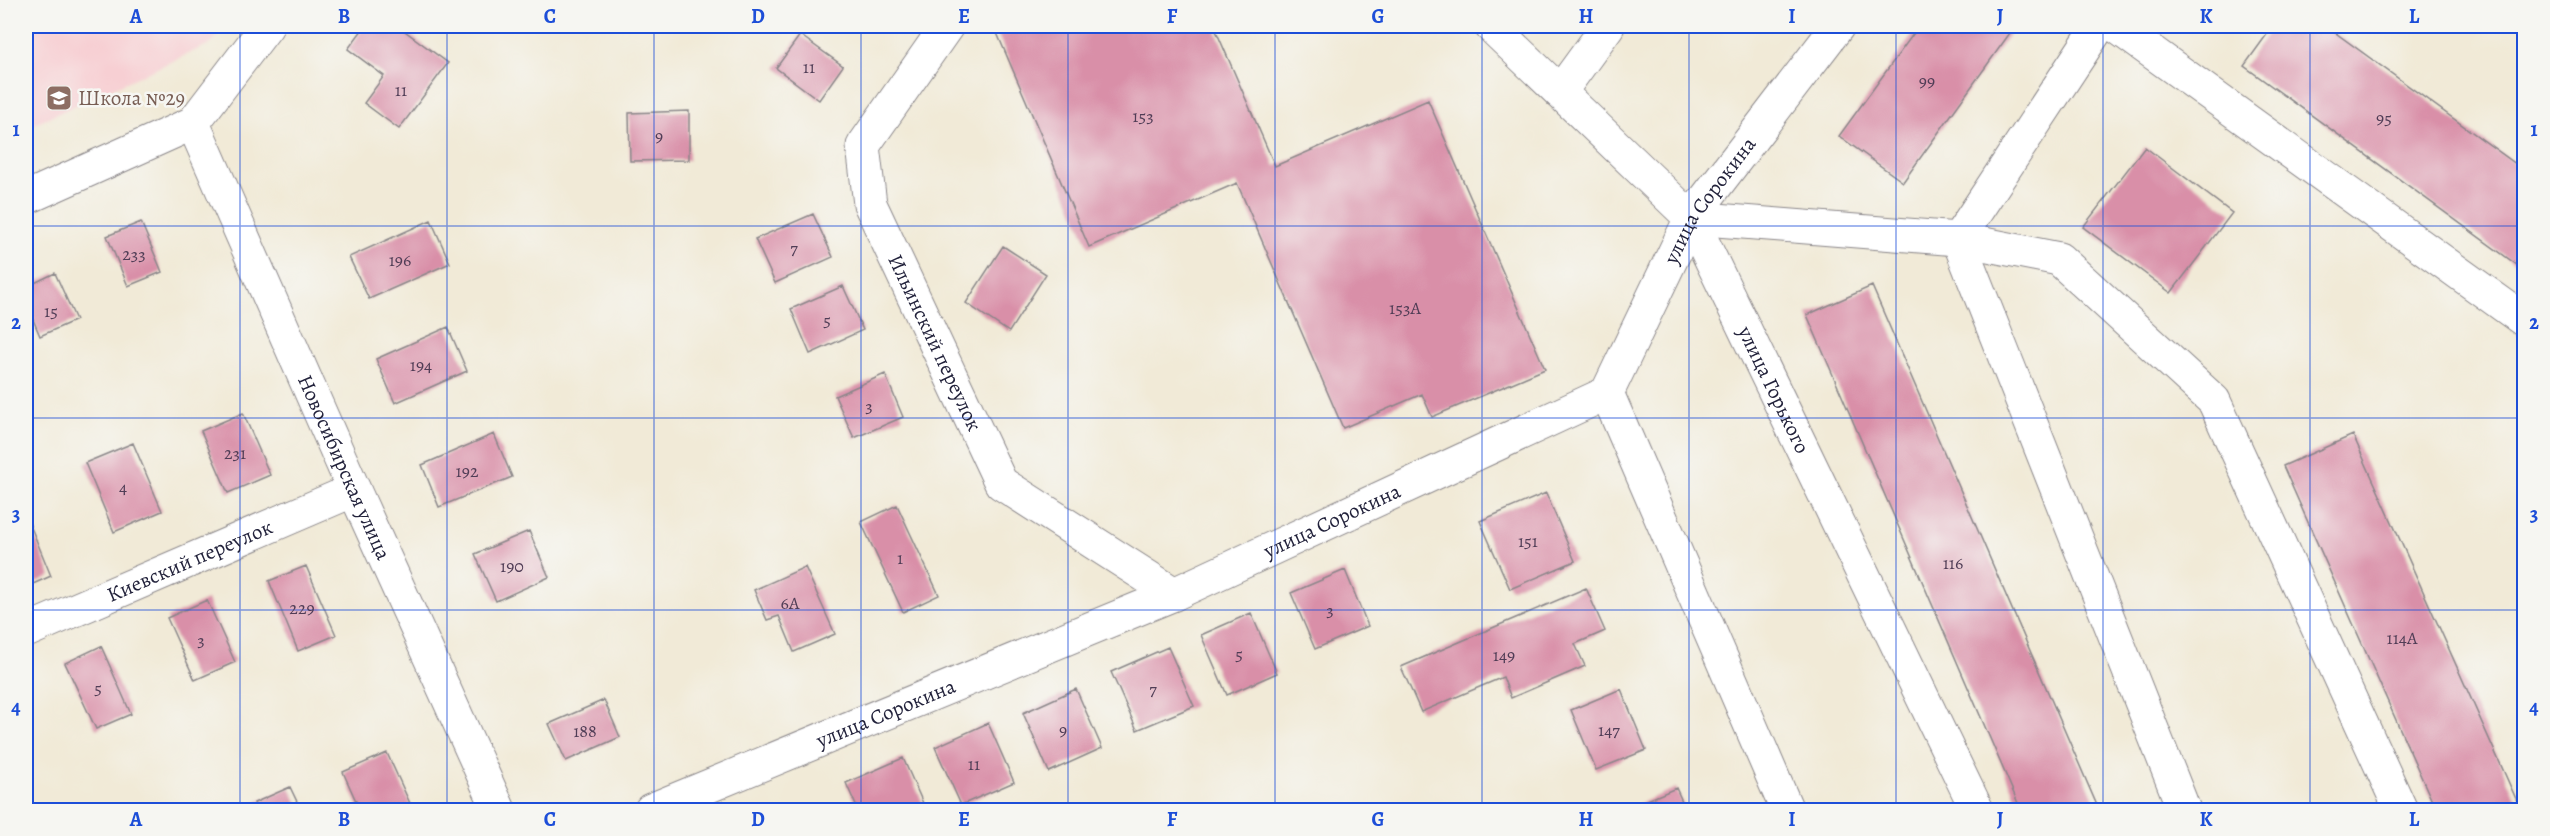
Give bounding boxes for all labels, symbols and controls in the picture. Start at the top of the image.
text: A [129,3,143,30]
text: B [338,3,350,30]
text: C [544,3,556,30]
text: D [751,3,765,30]
text: E [958,3,970,30]
text: F [1167,3,1178,30]
text: G [1371,3,1385,30]
text: H [1579,3,1594,30]
text: I [1788,3,1796,30]
text: J [1997,3,2004,30]
text: K [2199,3,2213,30]
text: L [2409,3,2420,30]
house number: 11 [803,55,815,79]
house number: 99 [1919,69,1935,93]
house number: 11 [395,78,407,102]
school or university icon: Школа №29 [44,83,74,113]
place label: Школа №29 [78,84,185,112]
house number: 153 [1132,104,1154,128]
house number: 95 [2376,106,2392,130]
text: 1 [12,116,20,143]
text: 1 [2530,116,2538,143]
house number: 9 [655,124,663,148]
street label: улица Сорокина [1657,131,1762,269]
house number: 7 [790,236,798,260]
house number: 233 [122,242,146,266]
house number: 196 [389,248,411,272]
street label: Ильинский переулок [882,250,989,436]
house number: 153А [1389,296,1421,320]
house number: 15 [44,299,58,323]
house number: 5 [823,308,831,332]
text: 2 [11,309,21,336]
text: 2 [2529,309,2539,336]
street label: улица Горького [1731,321,1817,458]
house number: 194 [410,353,432,377]
street label: Новосибирская улица [291,370,398,564]
house number: 3 [865,394,873,418]
house number: 231 [224,441,246,465]
house number: 192 [456,459,479,483]
house number: 4 [119,475,127,499]
street label: улица Сорокина [1258,477,1405,565]
text: 3 [12,501,20,528]
text: 3 [2530,501,2538,528]
street label: Киевский переулок [102,513,277,609]
house number: 151 [1518,529,1538,553]
house number: 1 [897,546,903,570]
house number: 116 [1943,551,1963,575]
house number: 190 [500,554,524,578]
house number: 6А [781,591,800,615]
house number: 229 [289,596,315,620]
house number: 3 [1326,598,1334,622]
house number: 114А [2387,626,2418,650]
house number: 3 [197,628,205,652]
house number: 5 [1235,642,1243,666]
house number: 149 [1493,643,1515,667]
street label: улица Сорокина [811,672,960,755]
house number: 5 [94,676,102,700]
house number: 7 [1149,677,1157,701]
text: 4 [11,694,21,721]
text: 4 [2529,694,2539,721]
house number: 9 [1059,718,1067,742]
house number: 147 [1598,718,1620,742]
house number: 188 [573,719,597,743]
house number: 11 [968,752,980,776]
text: A [129,806,143,833]
text: B [338,806,350,833]
text: C [544,806,556,833]
text: D [751,806,765,833]
text: E [958,806,970,833]
text: F [1167,806,1178,833]
text: G [1371,806,1385,833]
text: H [1579,806,1594,833]
text: I [1788,806,1796,833]
text: J [1997,806,2004,833]
text: K [2199,806,2213,833]
text: L [2409,806,2420,833]

